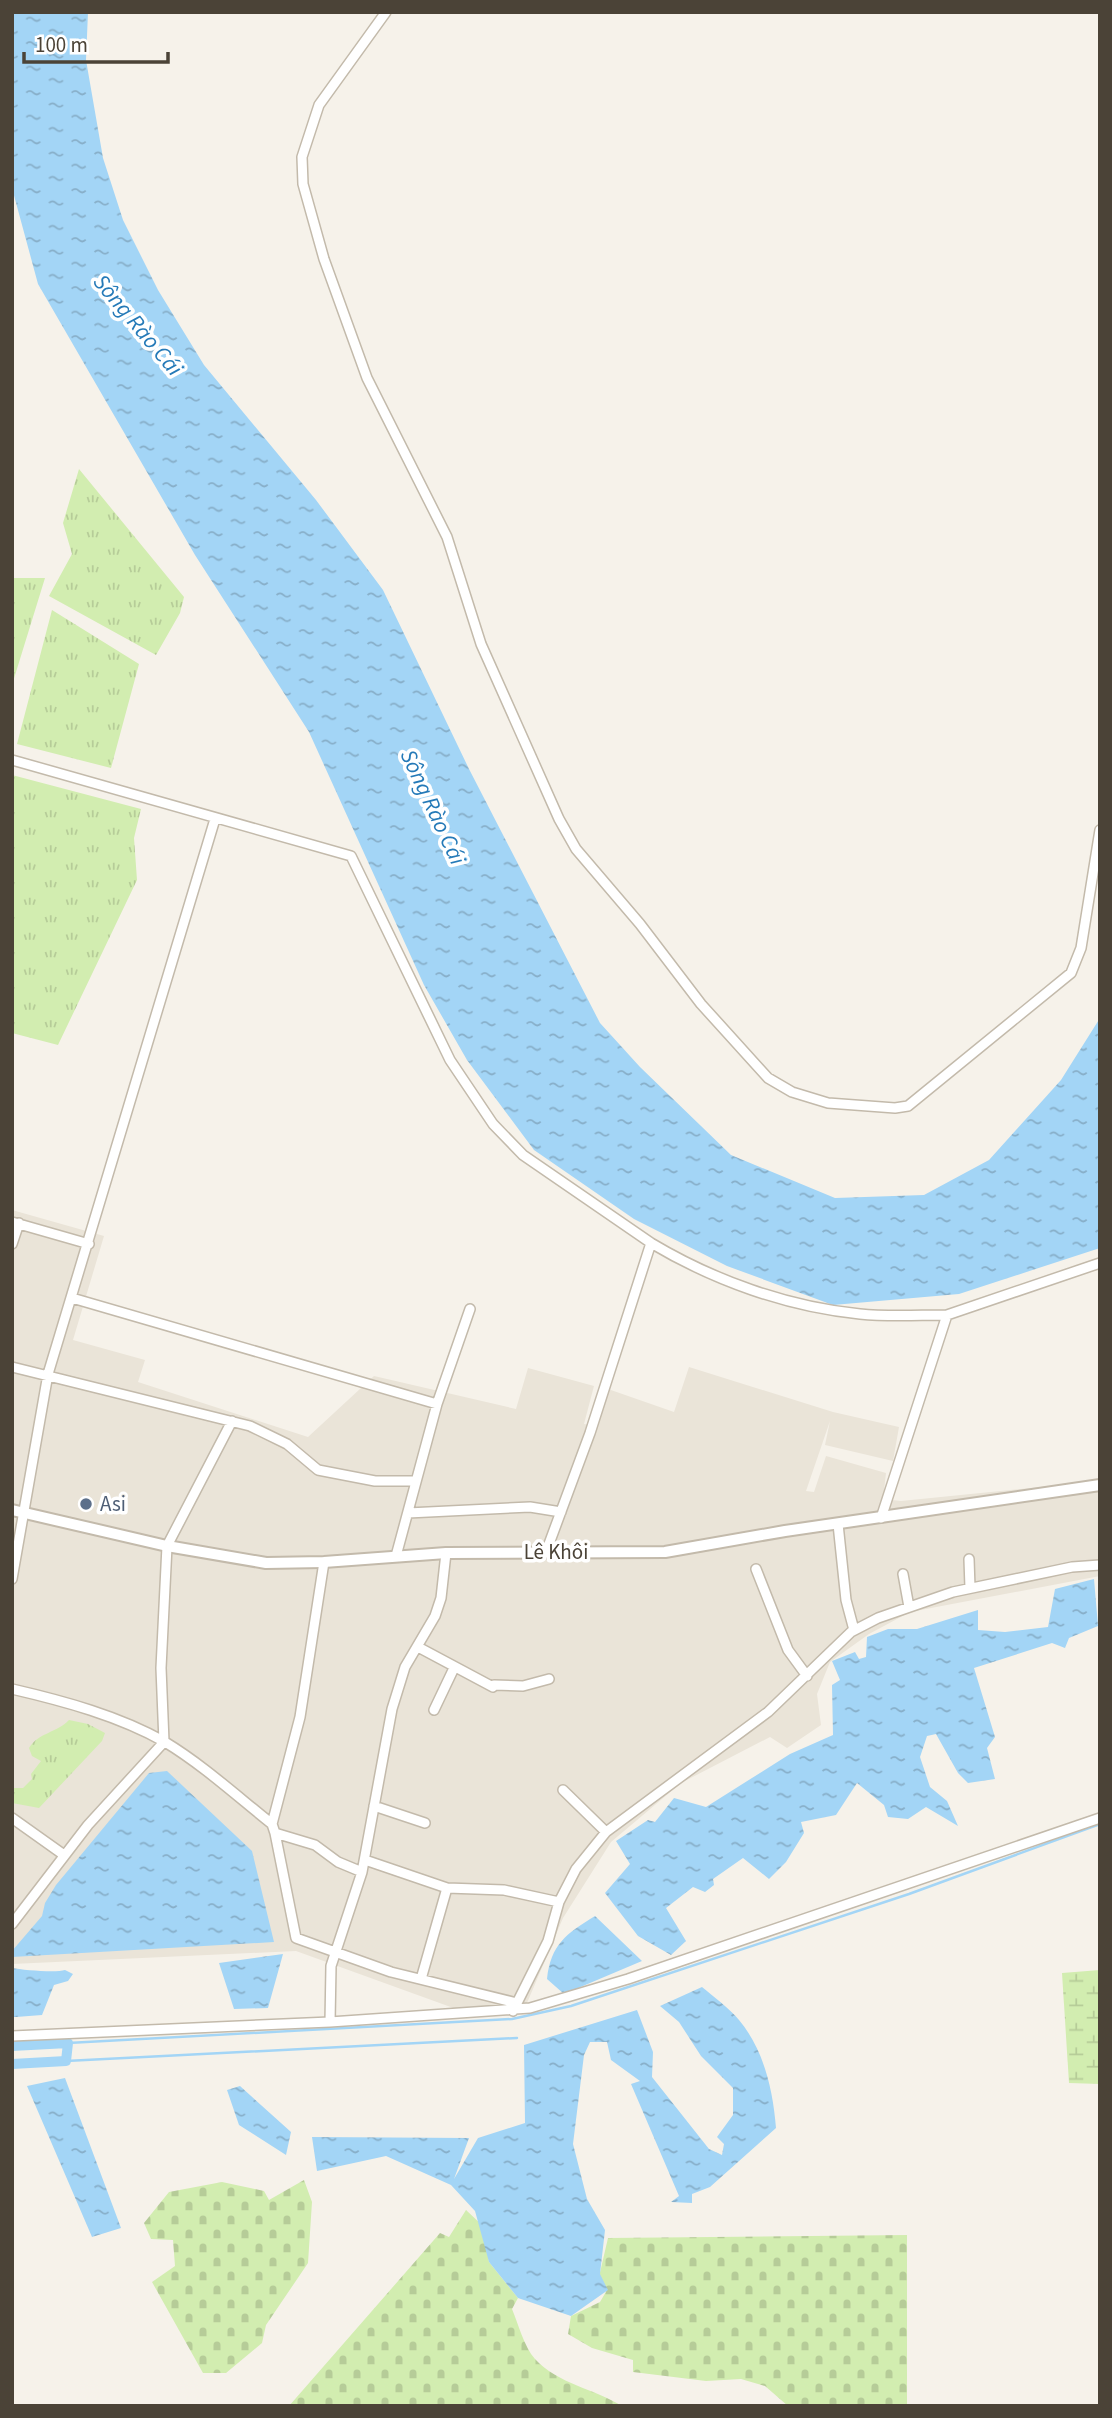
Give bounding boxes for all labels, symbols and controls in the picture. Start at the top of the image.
scale bar [24,21,168,65]
text: 100 m [35,30,88,60]
water label: Sông Rào Cái [85,267,191,384]
water label: Sông Rào Cái [392,744,474,871]
place label: Asi [100,1489,126,1519]
marker: Asi [78,1496,94,1512]
street label: Lê Khôi [524,1537,588,1567]

